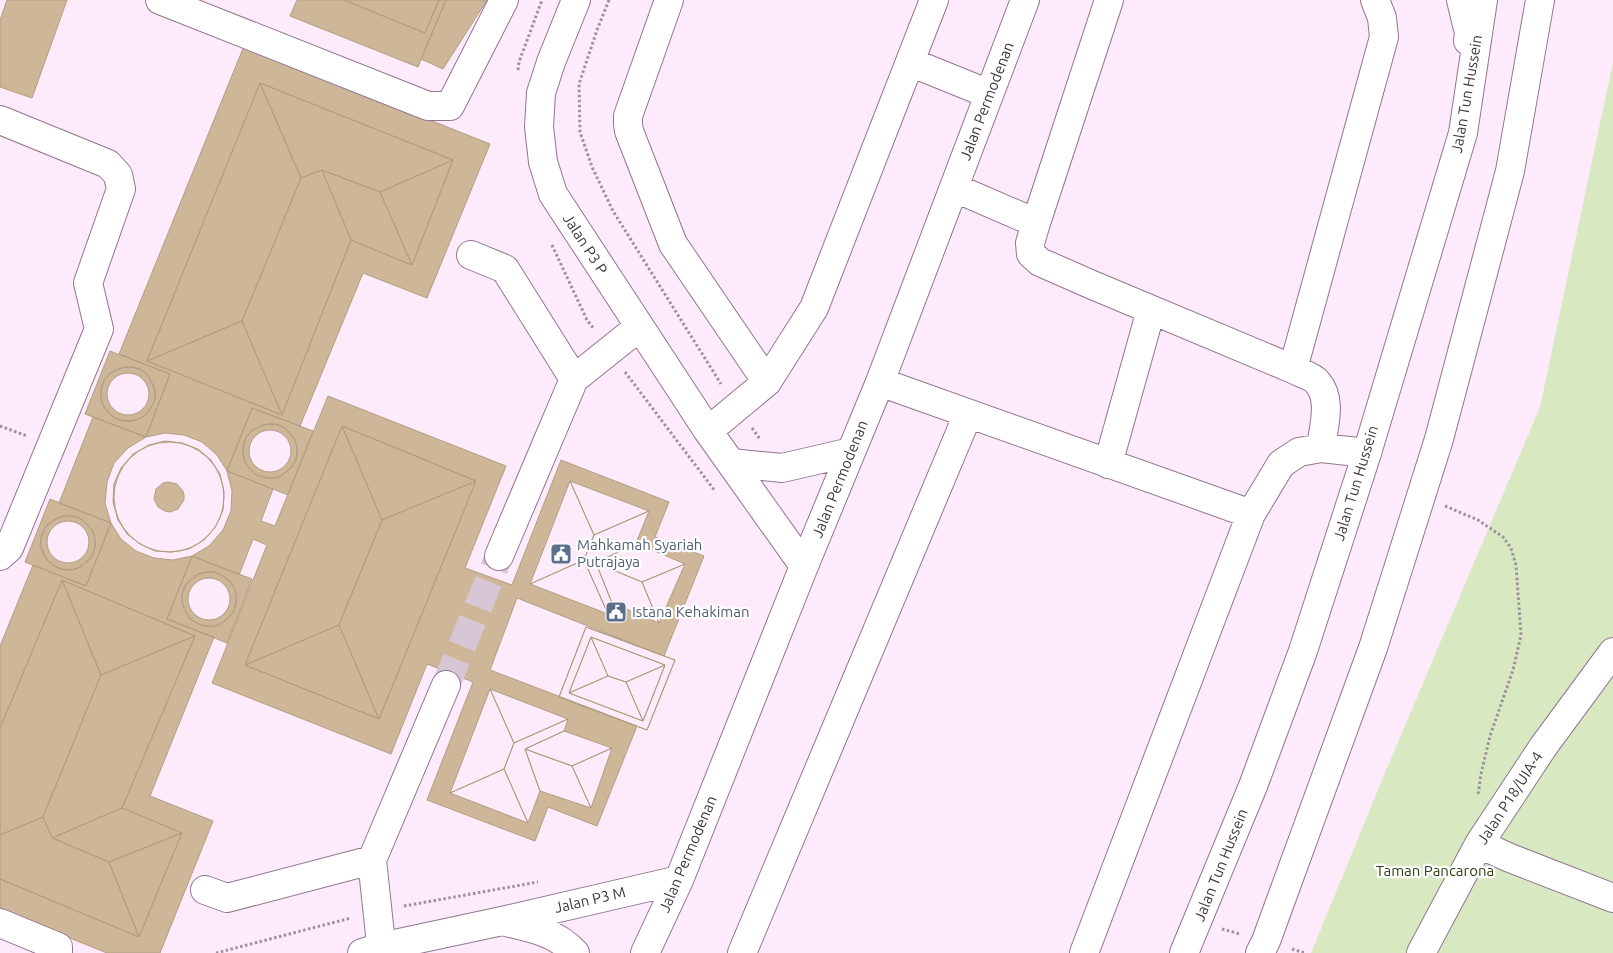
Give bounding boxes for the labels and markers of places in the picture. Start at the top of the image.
place label: Mahkamah Syariah Putrajaya [577,536,702,570]
public building icon: Mahkamah Syariah Putrajaya [549,542,573,566]
public building icon: Istana Kehakiman [604,600,628,624]
place label: Istana Kehakiman [632,603,750,620]

